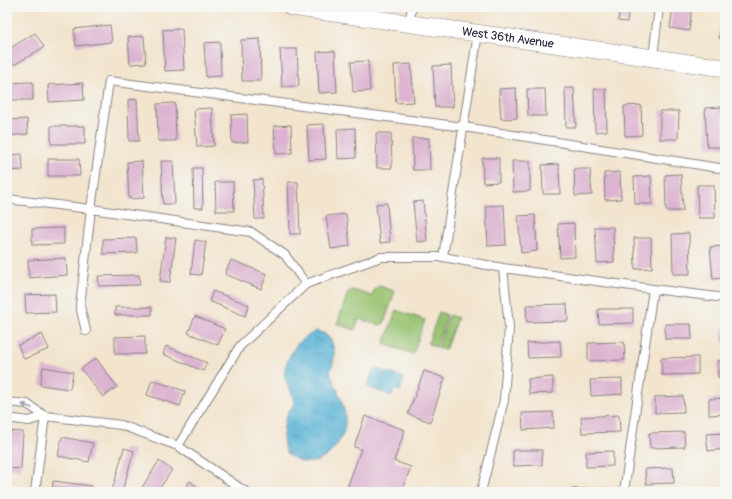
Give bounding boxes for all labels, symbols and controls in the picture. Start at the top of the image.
street label: West 36th Avenue [461,24,555,51]
one-way arrow [21,403,33,409]

